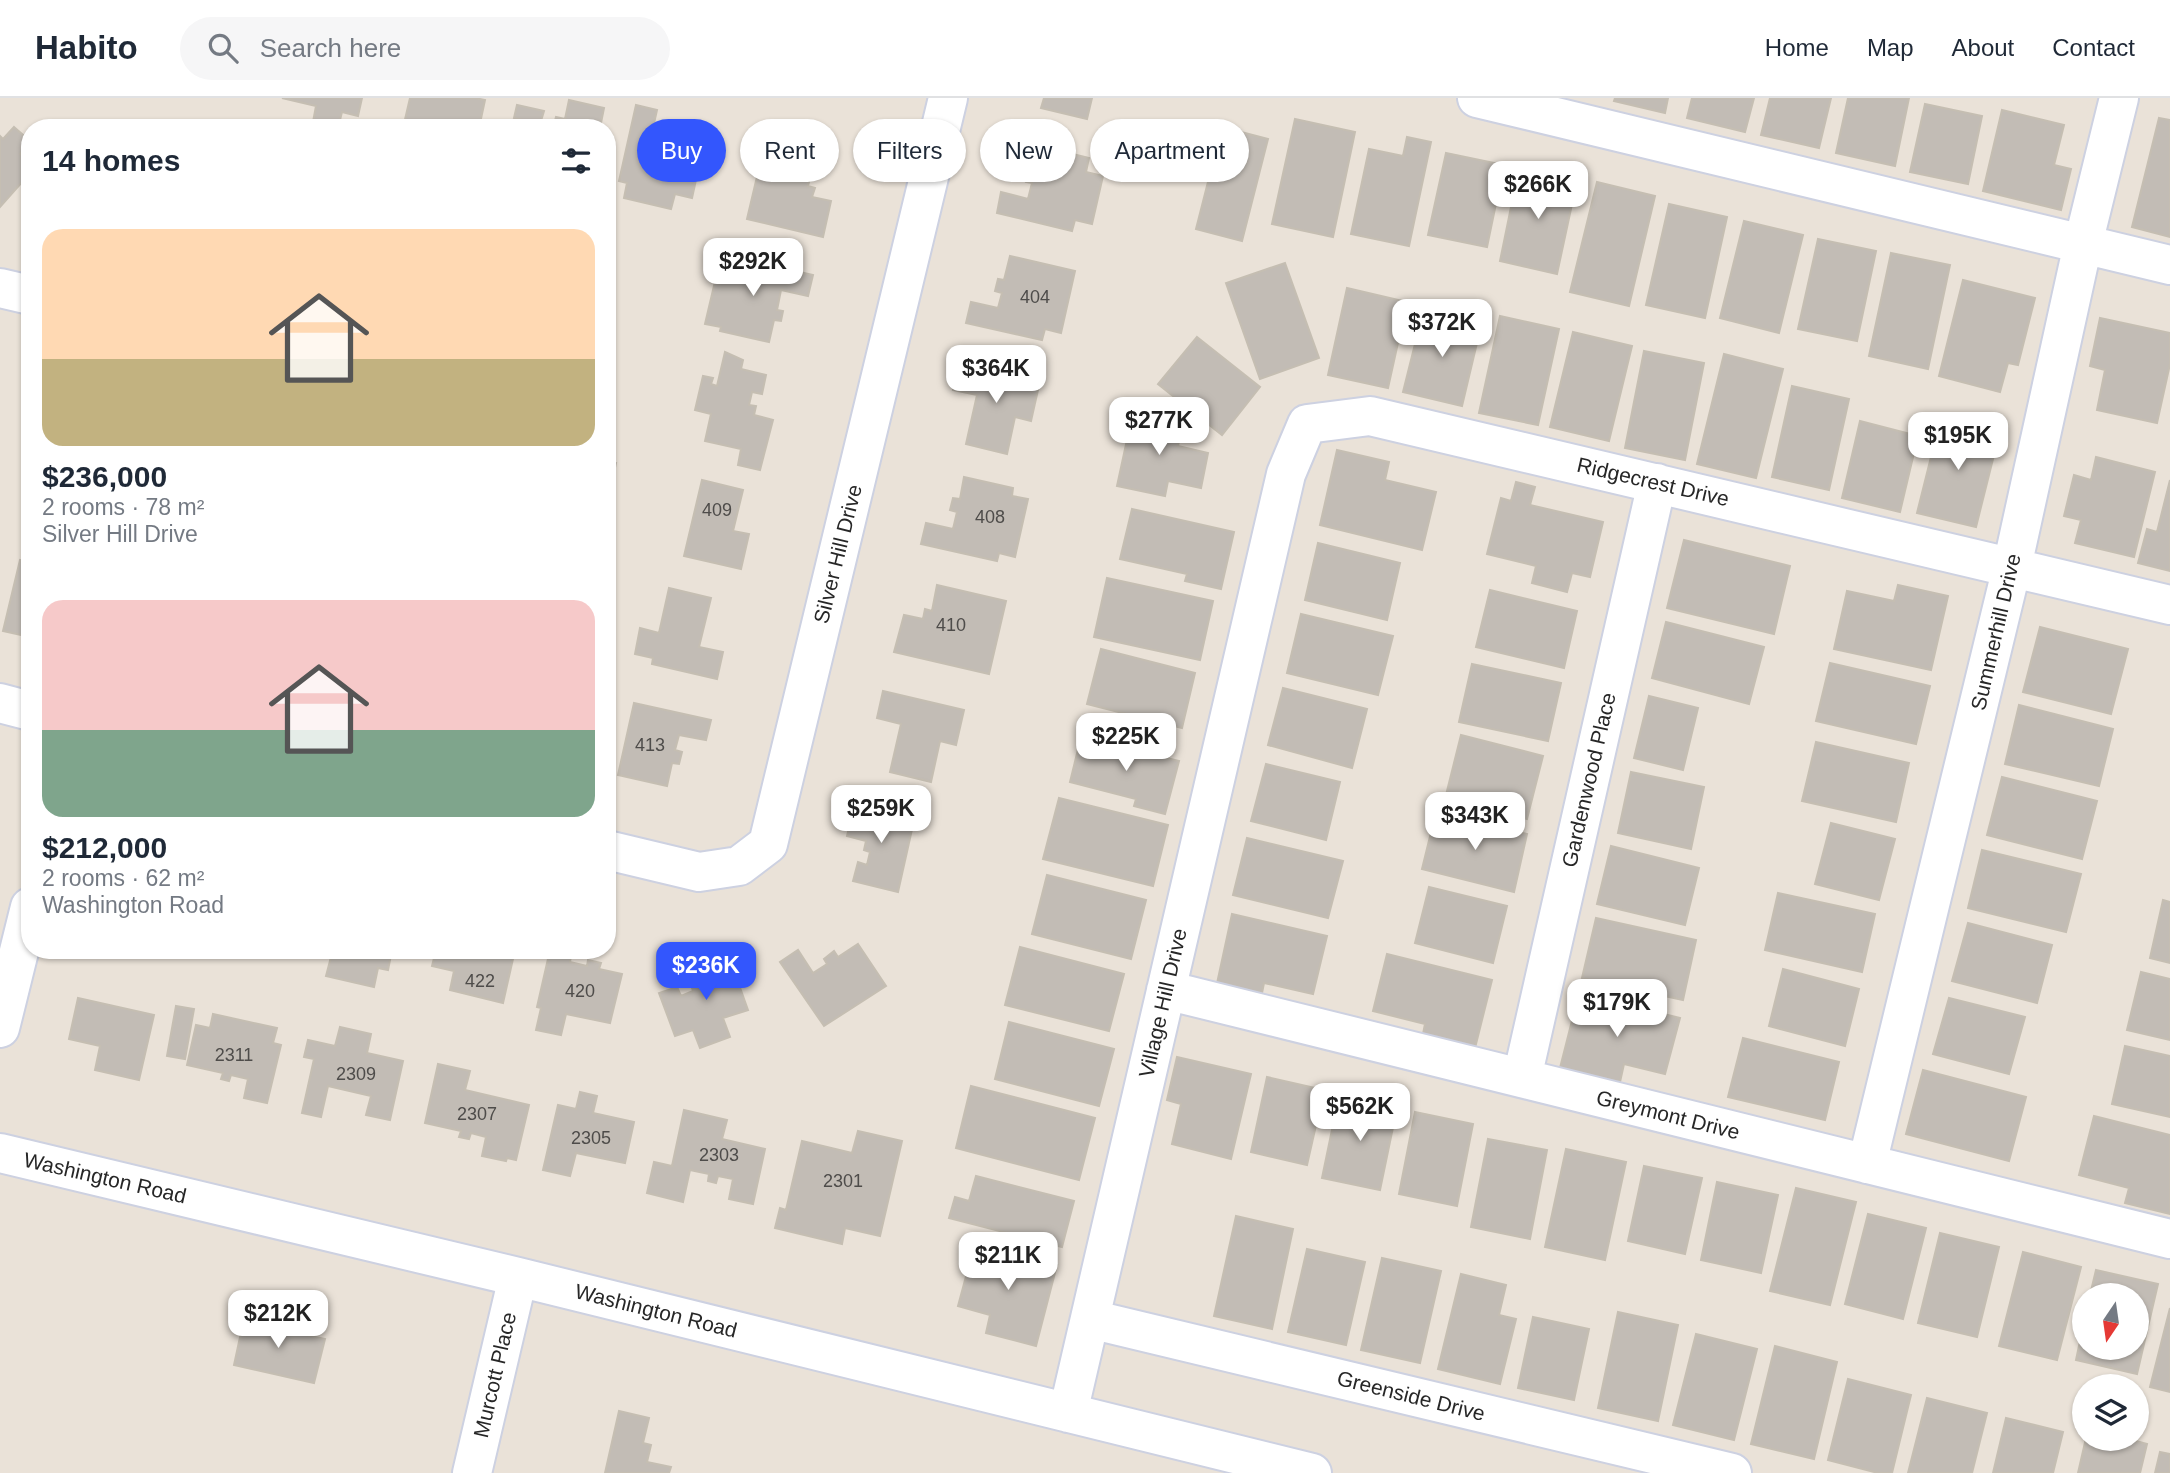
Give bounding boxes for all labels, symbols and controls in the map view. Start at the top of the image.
search box [180,17,670,80]
text: Habito [35,29,138,66]
icon: search [204,29,242,67]
text: Search here [260,33,401,63]
text: Home [1765,34,1829,61]
text: Map [1867,34,1914,61]
text: About [1952,34,2014,61]
text: Contact [2052,34,2135,61]
chip: Buy [637,119,726,182]
chip: Rent [740,119,839,182]
chip: Filters [853,119,966,182]
chip: New [980,119,1076,182]
chip: Apartment [1090,119,1249,182]
icon: filters [557,142,595,180]
text: 14 homes [42,144,180,177]
pin: $266K [1489,162,1587,221]
text: $266K [1504,171,1572,197]
pin: $292K [704,238,802,298]
text: $292K [719,248,787,274]
icon: home [256,275,382,401]
house number: 404 [1020,287,1050,307]
pin: $372K [1393,300,1491,359]
text: $372K [1408,309,1476,335]
pin: $364K [947,345,1045,405]
text: $364K [962,355,1030,381]
pin: $277K [1110,398,1208,457]
text: $277K [1125,407,1193,433]
pin: $195K [1909,412,2007,472]
text: $195K [1924,422,1992,448]
street label: Ridgecrest Drive [1575,453,1731,510]
text: $236,000 [42,460,167,493]
street label: Silver Hill Drive [809,482,866,626]
text: 2 rooms · 78 m² [42,494,204,520]
house number: 409 [702,500,732,520]
house number: 408 [975,507,1005,527]
text: Silver Hill Drive [42,521,198,547]
street label: Summerhill Drive [1966,551,2025,712]
house number: 410 [936,615,966,635]
icon: home [256,646,382,772]
street label: Gardenwood Place [1557,690,1620,869]
pin: $225K [1077,714,1175,773]
text: $225K [1092,723,1160,749]
house number: 413 [635,735,665,755]
pin: $259K [832,786,930,845]
pin: $343K [1426,792,1524,852]
text: $259K [847,795,915,821]
text: $343K [1441,802,1509,828]
text: $212,000 [42,831,167,864]
text: 2 rooms · 62 m² [42,865,204,891]
text: Washington Road [42,892,224,918]
street label: Village Hill Drive [1134,926,1191,1080]
pin: $236K [657,942,755,1002]
text: $236K [672,952,740,978]
house number: 422 [465,971,495,991]
pin: $179K [1568,979,1666,1039]
house number: 420 [565,981,595,1001]
text: $179K [1583,989,1651,1015]
house number: 2311 [215,1045,253,1065]
house number: 2309 [336,1064,376,1084]
pin: $562K [1311,1084,1409,1143]
street label: Greymont Drive [1594,1086,1742,1143]
text: $562K [1326,1093,1394,1119]
house number: 2307 [457,1104,497,1124]
house number: 2305 [571,1128,611,1148]
house number: 2303 [699,1145,739,1165]
street label: Washington Road [22,1148,189,1207]
house number: 2301 [823,1171,863,1191]
pin: $211K [959,1232,1057,1292]
text: $211K [975,1242,1041,1268]
street label: Washington Road [573,1279,740,1342]
north arrow [2072,1283,2149,1360]
map controls [2072,1283,2149,1451]
pin: $212K [229,1290,327,1350]
text: $212K [244,1300,312,1326]
street label: Murcott Place [469,1310,520,1440]
street label: Greenside Drive [1335,1366,1488,1425]
button: layers [2072,1374,2149,1451]

